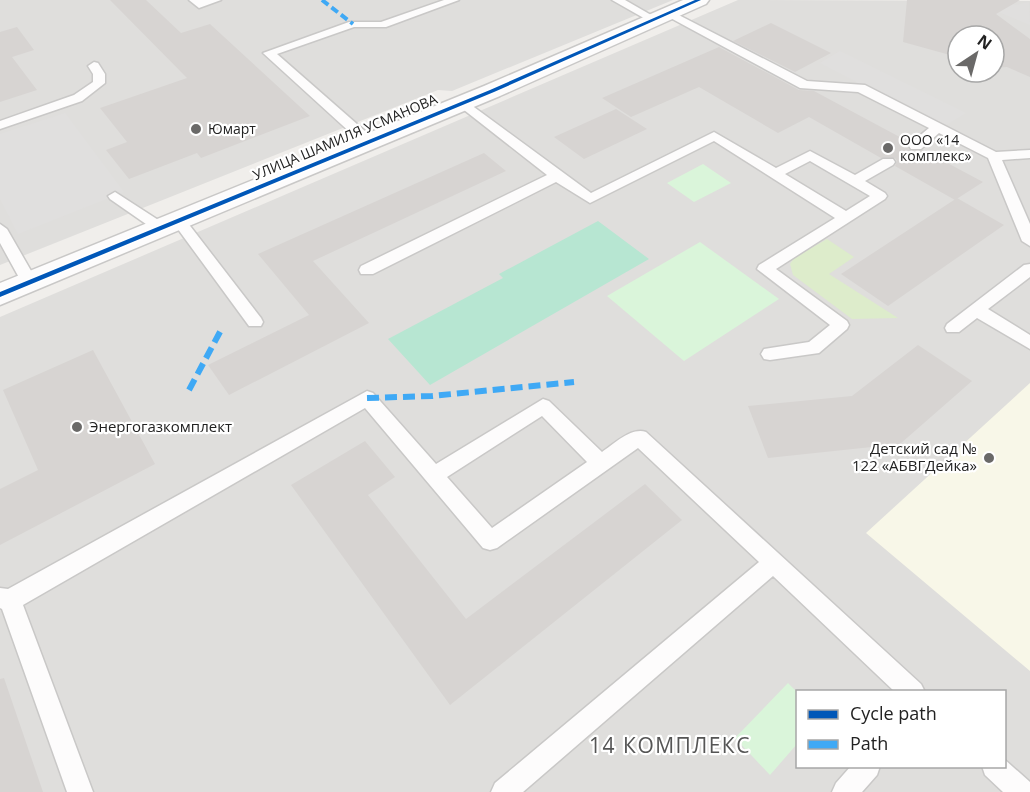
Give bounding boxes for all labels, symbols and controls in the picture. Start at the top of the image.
north arrow [946,24,1006,84]
text: N [973,29,997,55]
street label: УЛИЦА ШАМИЛЯ УСМАНОВА [250,89,440,184]
place label: Юмарт [208,119,256,138]
marker: Юмарт [189,122,203,136]
place label: ООО «14 комплекс» [900,130,971,165]
marker: ООО «14 комплекс» [881,141,895,155]
place label: Энергогазкомплект [89,416,232,436]
marker: Энергогазкомплект [70,420,84,434]
place label: Детский сад № 122 «АБВГДейка» [852,438,977,475]
marker: Детский сад № 122 «АБВГДейка» [982,451,996,465]
legend [796,690,1006,768]
text: Cycle path [850,701,937,725]
district label: 14 КОМПЛЕКС [589,731,751,759]
text: Path [850,731,888,755]

